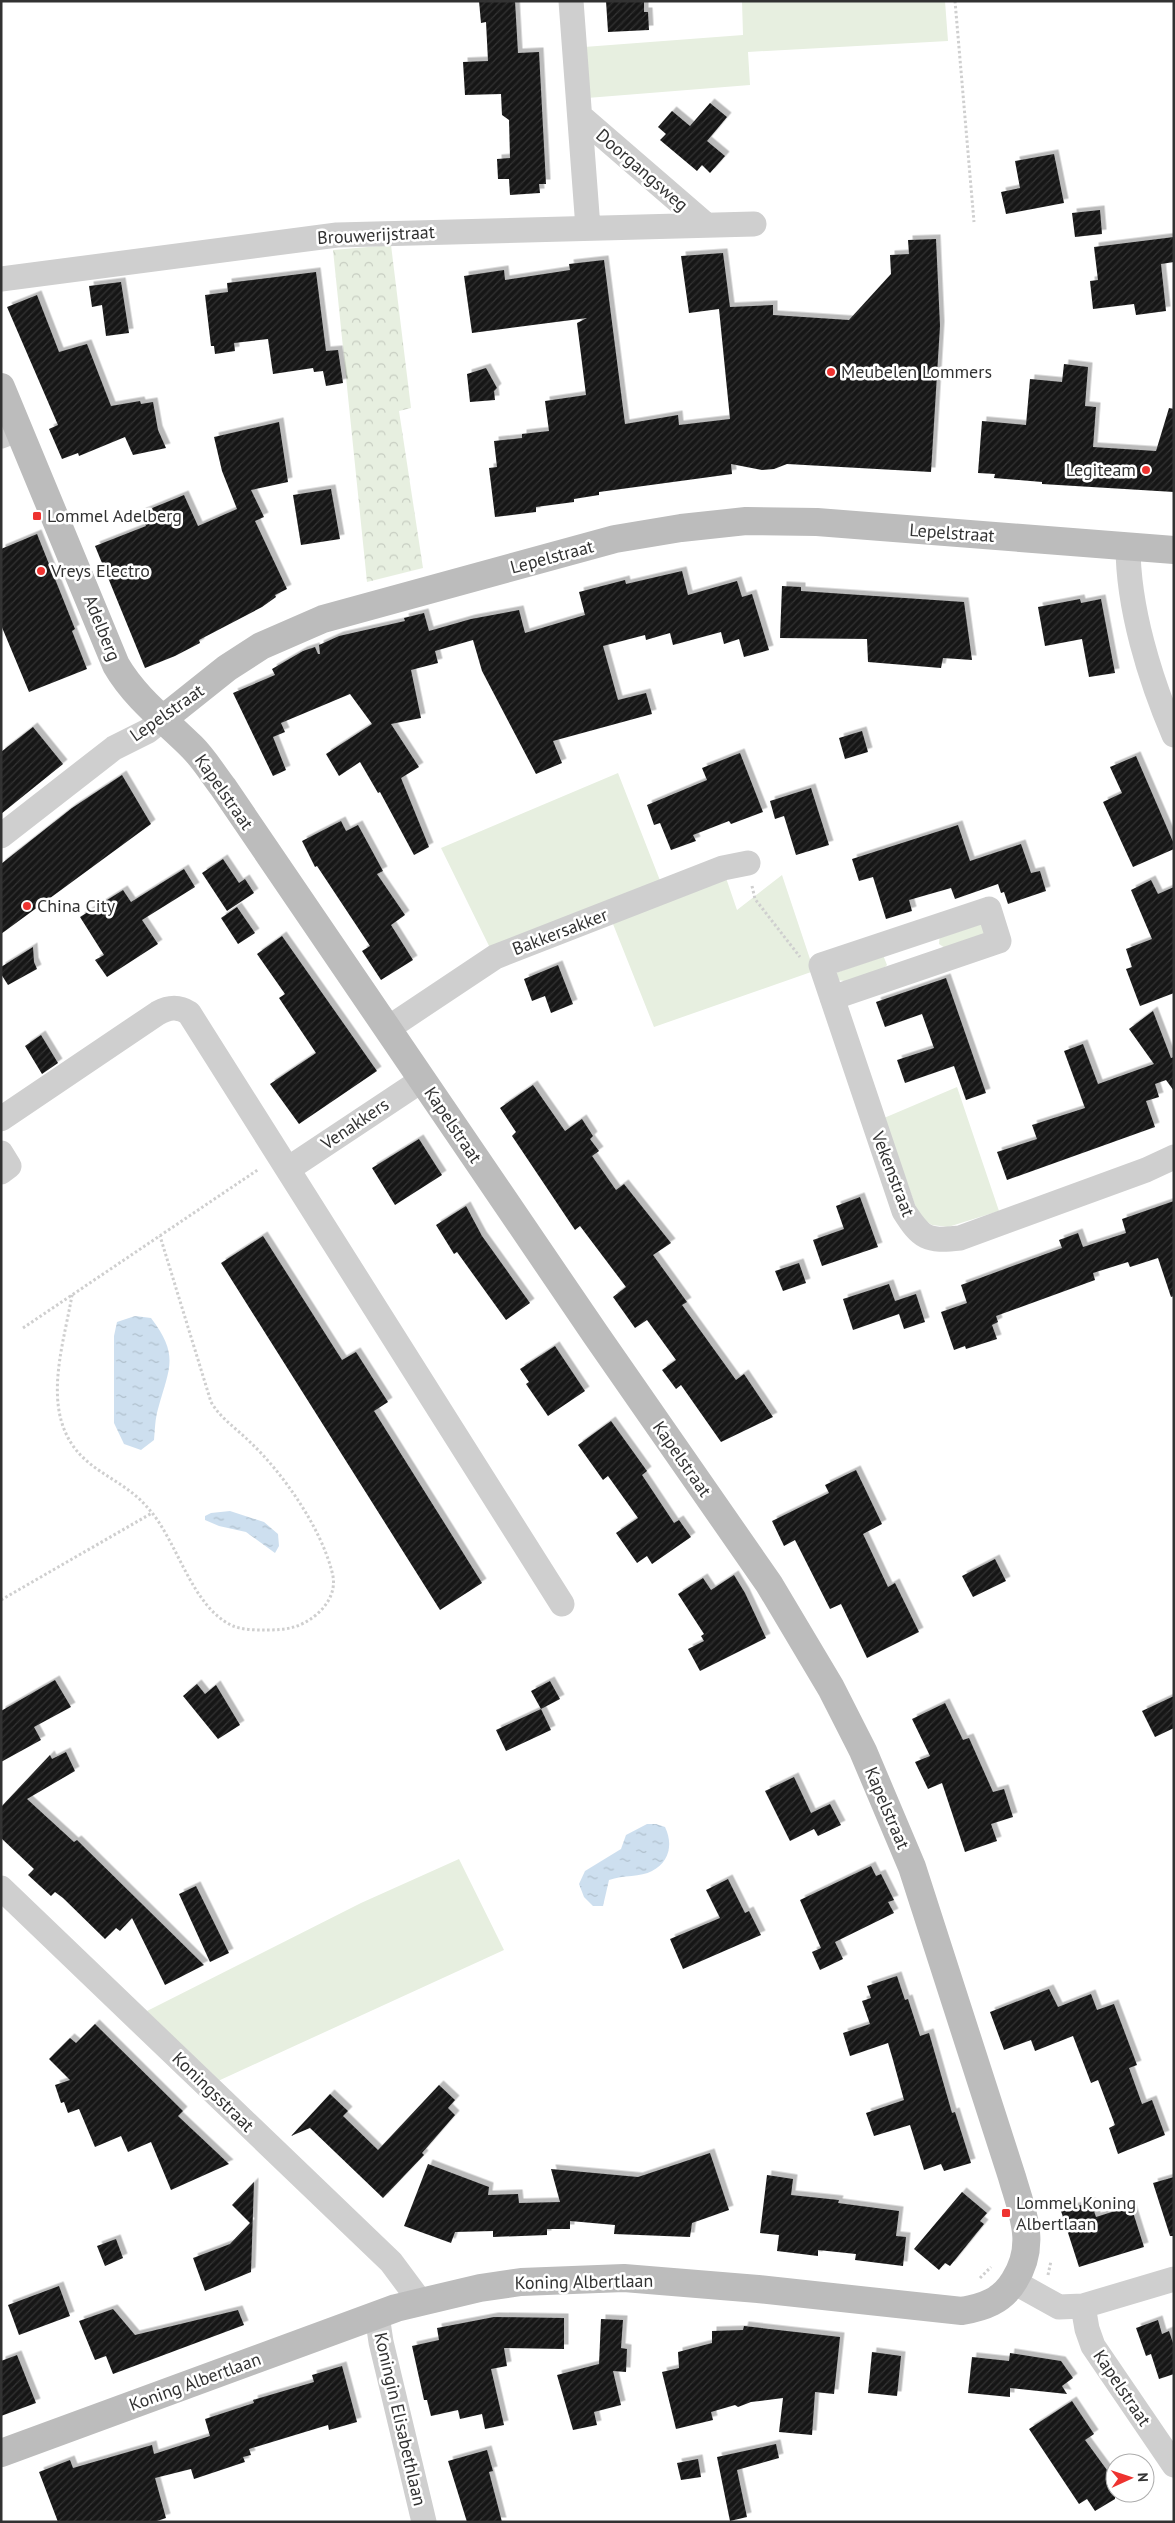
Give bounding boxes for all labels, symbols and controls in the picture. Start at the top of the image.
street label: Doorgangsweg [592,123,693,216]
street label: Brouwerijstraat [317,220,435,249]
place label: Meubelen Lommers [841,360,992,383]
marker: Meubelen Lommers [825,366,837,378]
place label: Legiteam [1066,458,1136,481]
marker: Legiteam [1140,464,1152,476]
place label: Lommel Adelberg [47,504,182,527]
marker: Lommel Adelberg [31,510,43,522]
street label: Lepelstraat [909,518,995,547]
street label: Lepelstraat [508,534,596,579]
place label: Vreys Electro [50,559,150,582]
marker: Vreys Electro [35,565,47,577]
street label: Adelberg [79,591,126,664]
street label: Lepelstraat [125,679,208,746]
street label: Kapelstraat [190,749,259,834]
place label: China City [37,894,116,917]
marker: China City [21,900,33,912]
street label: Bakkersakker [509,903,611,960]
street label: Kapelstraat [419,1082,487,1167]
street label: Venakkers [316,1093,393,1155]
street label: Vekenstraat [866,1127,920,1220]
street label: Kapelstraat [648,1416,717,1501]
street label: Kapelstraat [860,1763,915,1852]
street label: Koningsstraat [167,2047,259,2136]
place label: Lommel Koning Albertlaan [1016,2191,1136,2235]
marker: Lommel Koning Albertlaan [1000,2207,1012,2219]
street label: Koning Albertlaan [515,2269,653,2294]
street label: Koningin Elisabethlaan [369,2330,432,2508]
street label: Kapelstraat [1088,2345,1156,2430]
street label: Koning Albertlaan [126,2347,264,2416]
north arrow [1105,2453,1155,2503]
text: N [1134,2472,1152,2482]

